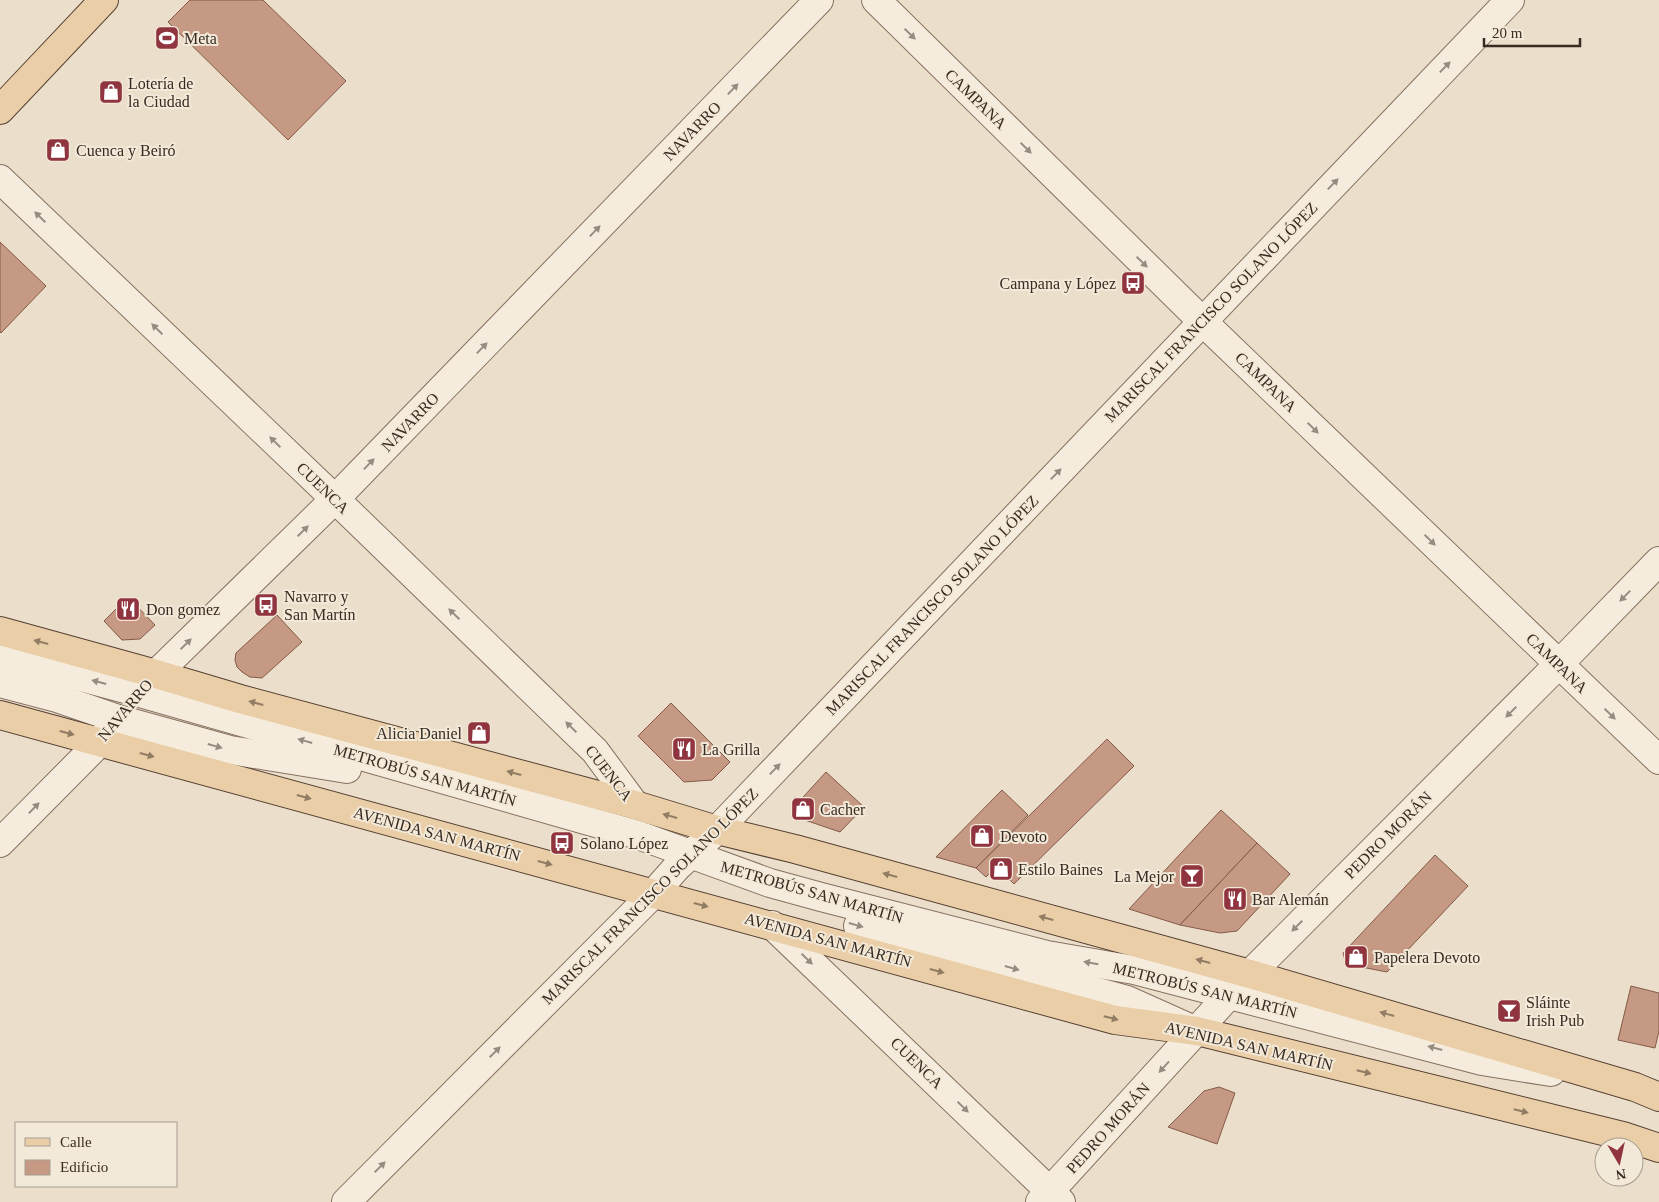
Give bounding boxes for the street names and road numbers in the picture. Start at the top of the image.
street label: CAMPANA [942,66,1010,133]
street label: NAVARRO [660,98,724,164]
street label: MARISCAL FRANCISCO SOLANO LÓPEZ [1100,198,1321,425]
street label: CAMPANA [1232,349,1300,416]
street label: NAVARRO [378,389,442,455]
street label: CUENCA [293,459,353,517]
street label: MARISCAL FRANCISCO SOLANO LÓPEZ [821,491,1042,718]
street label: CAMPANA [1523,630,1591,697]
street label: NAVARRO [94,676,156,744]
street label: METROBÚS SAN MARTÍN [332,740,519,809]
street label: CUENCA [582,742,636,805]
street label: MARISCAL FRANCISCO SOLANO LÓPEZ [538,784,762,1008]
street label: PEDRO MORÁN [1340,787,1435,882]
street label: AVENIDA SAN MARTÍN [352,803,523,865]
street label: METROBÚS SAN MARTÍN [719,857,906,926]
street label: AVENIDA SAN MARTÍN [743,909,914,971]
street label: METROBÚS SAN MARTÍN [1111,958,1300,1021]
street label: AVENIDA SAN MARTÍN [1163,1017,1335,1074]
street label: CUENCA [887,1034,947,1092]
street label: PEDRO MORÁN [1062,1078,1153,1177]

